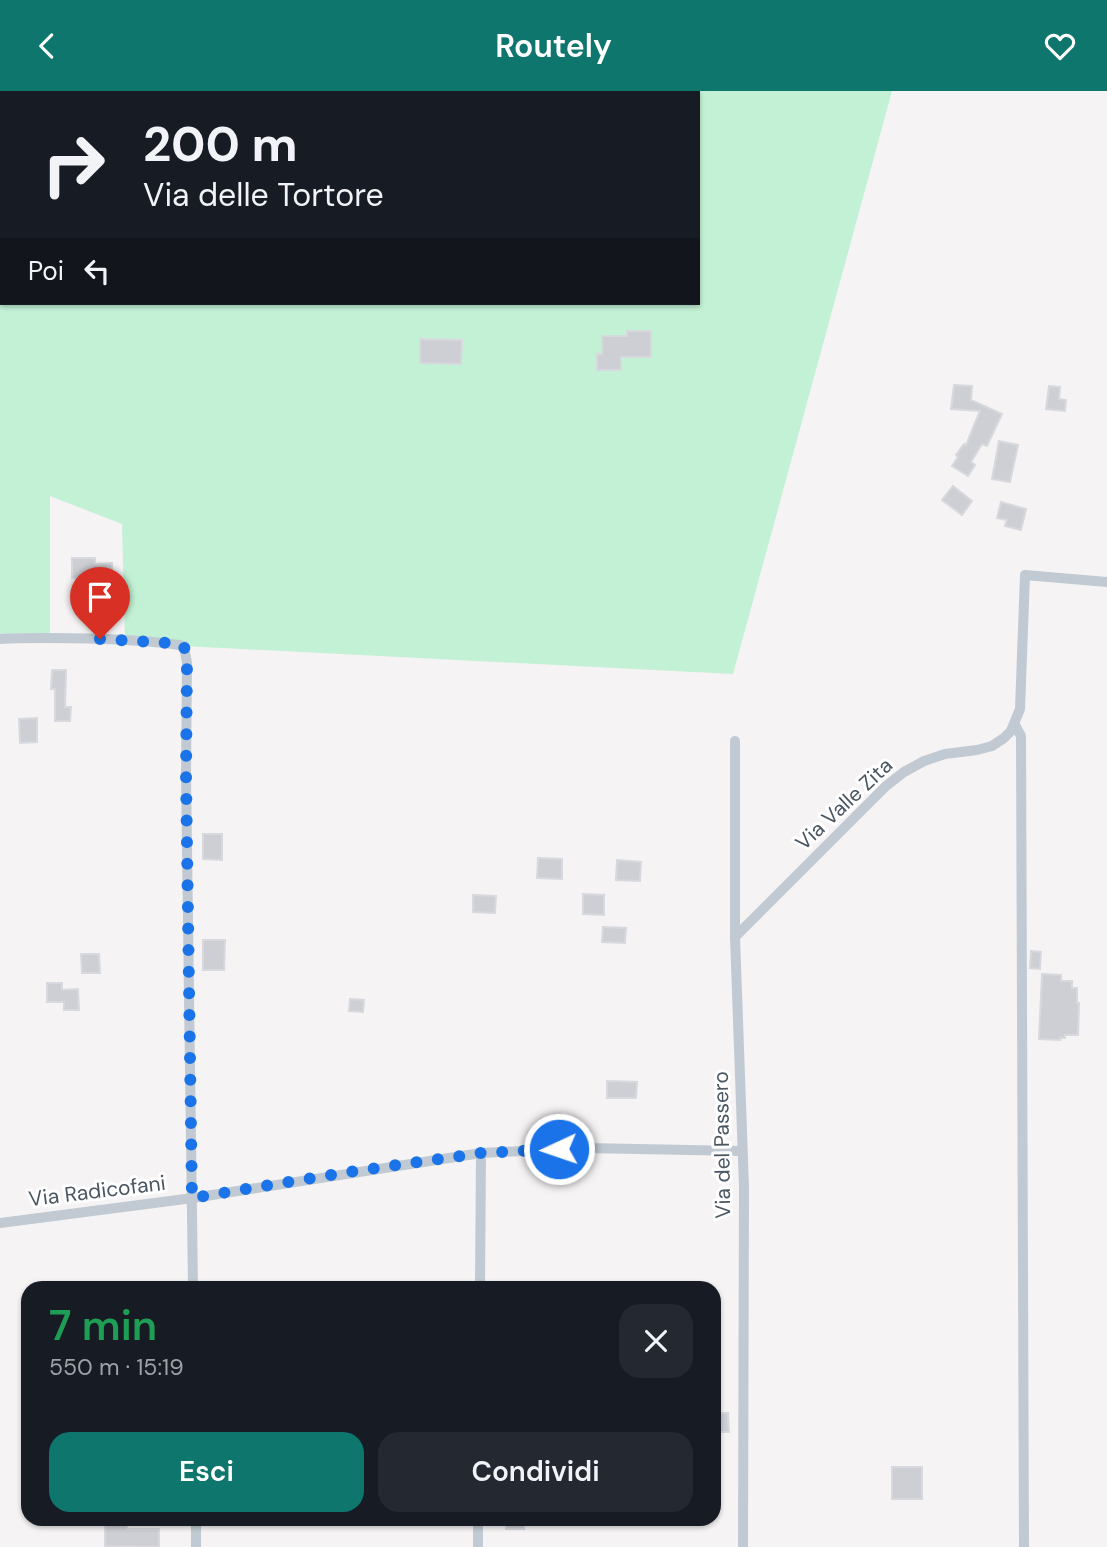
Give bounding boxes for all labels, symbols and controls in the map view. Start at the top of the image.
text: Routely [495,25,612,67]
icon: back [28,27,66,65]
icon: heart [1041,27,1079,65]
text: 200 m [143,112,298,176]
icon: right [28,119,119,210]
text: Via delle Tortore [143,174,384,216]
icon: left [78,252,116,290]
text: Poi [28,254,64,288]
pin [70,567,130,639]
icon: arrive [81,578,119,616]
street label: Via Valle Zita [789,752,899,856]
street label: Via del Passero [707,1071,737,1219]
position arrow [522,1112,596,1186]
street label: Via Radicofani [27,1169,167,1213]
text: 7 min [49,1298,157,1353]
button: close [619,1304,693,1378]
text: 550 m · 15:19 [49,1352,184,1382]
button: Esci [49,1432,364,1512]
button: Condividi [378,1432,693,1512]

